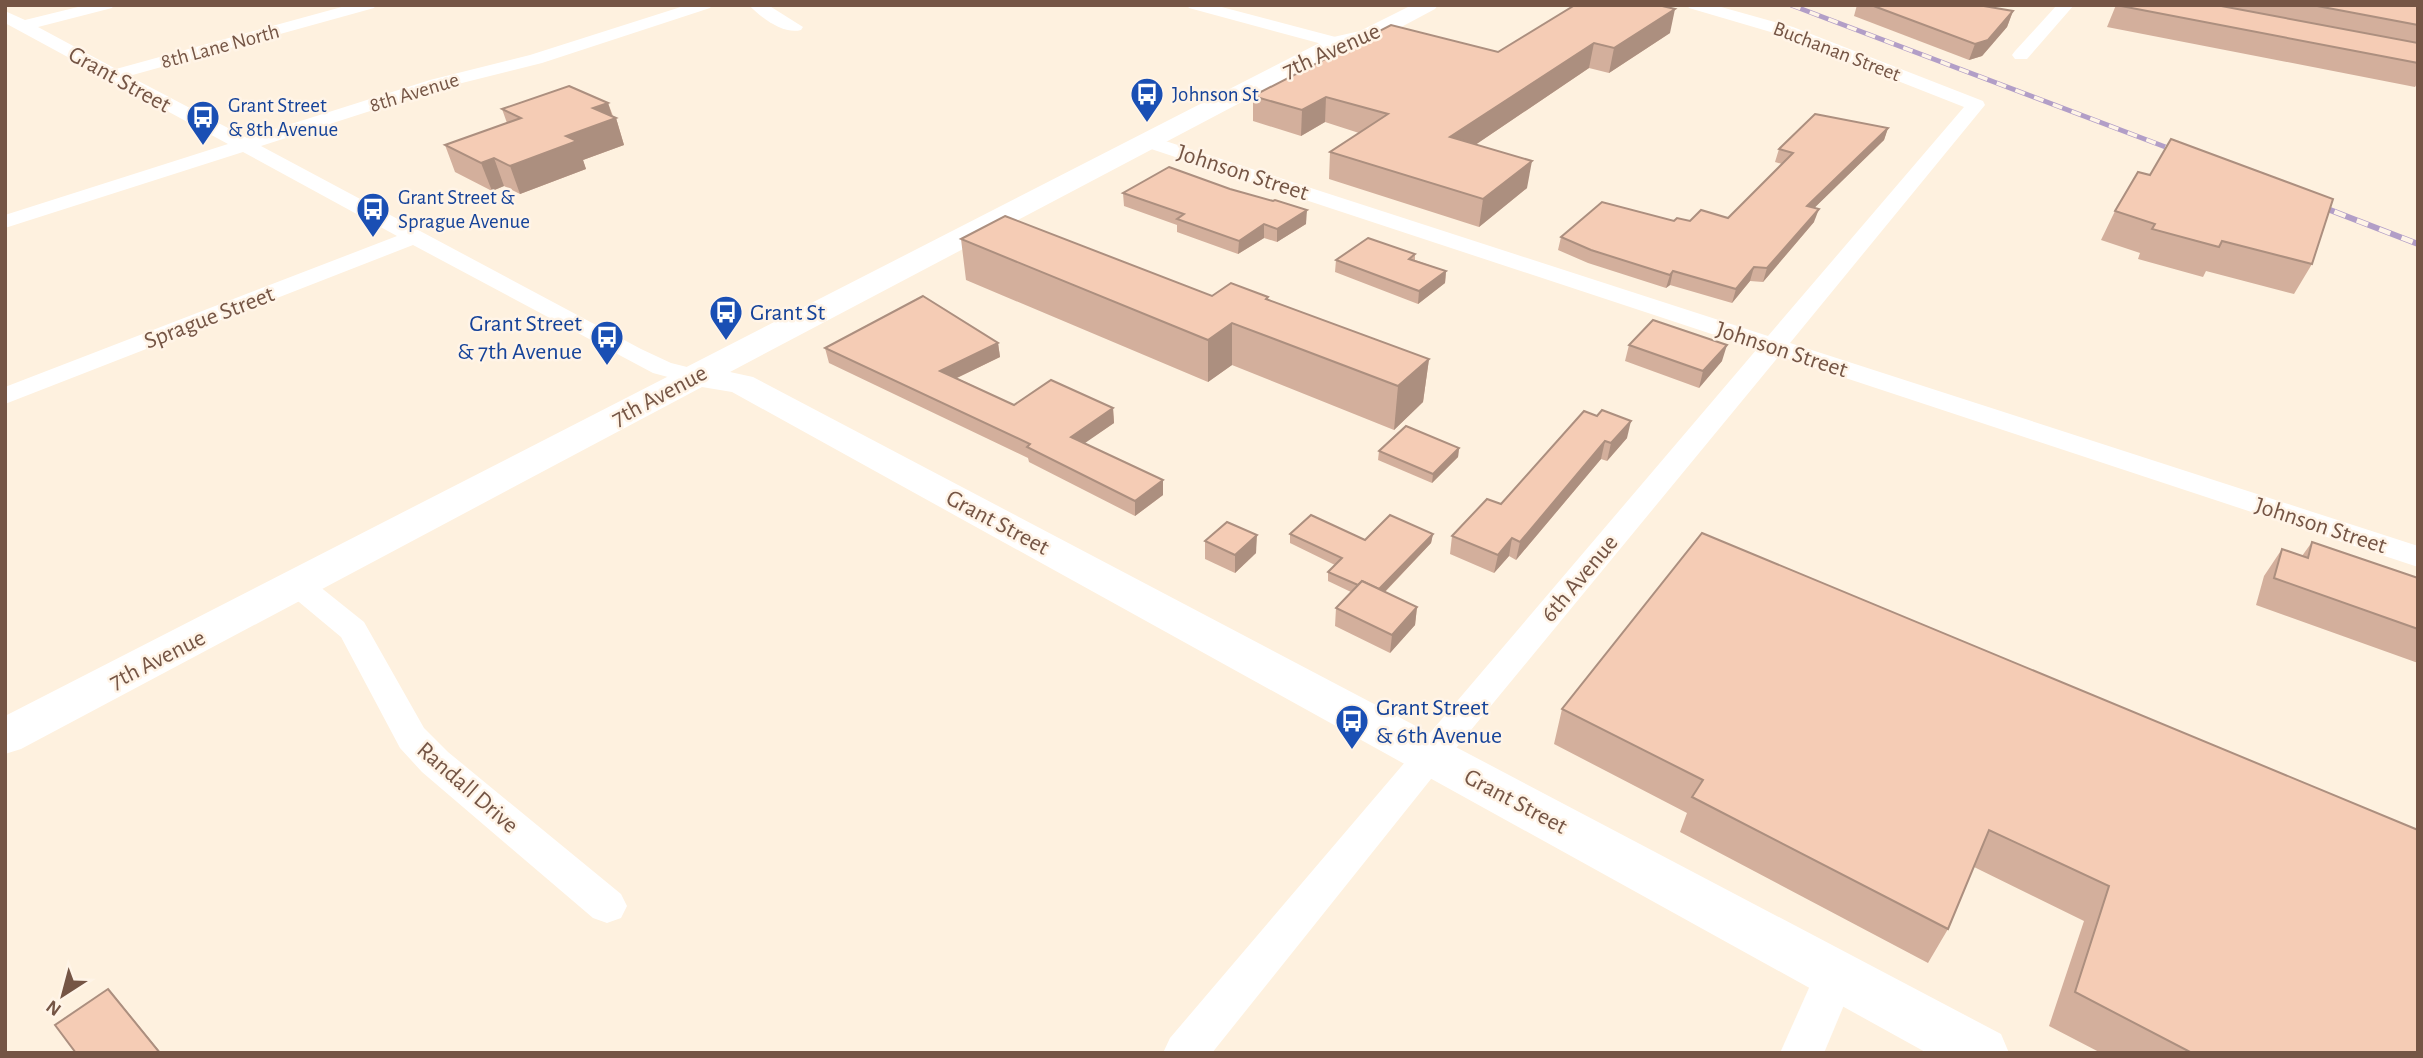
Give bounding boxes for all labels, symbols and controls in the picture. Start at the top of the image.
street label: Buchanan Street [1770,18,1904,85]
street label: 7th Avenue [1279,19,1384,83]
street label: 8th Lane North [159,21,282,72]
street label: Grant Street [64,42,175,118]
street label: 8th Avenue [367,69,461,116]
bus stop icon: Johnson St [1128,75,1166,124]
place label: Johnson St [1172,84,1259,105]
place label: Grant Street & 8th Avenue [228,95,338,140]
bus stop icon: Grant Street & 8th Avenue [184,98,222,147]
street label: Johnson Street [1174,140,1312,206]
place label: Grant Street & Sprague Avenue [398,187,530,232]
bus stop icon: Grant Street & Sprague Avenue [354,190,392,239]
street label: Sprague Street [141,282,278,354]
bus stop icon: Grant St [707,293,745,342]
place label: Grant St [750,301,826,325]
place label: Grant Street & 7th Avenue [457,312,582,364]
street label: Johnson Street [1713,317,1851,383]
bus stop icon: Grant Street & 7th Avenue [588,318,626,367]
street label: 7th Avenue [608,361,711,431]
street label: Grant Street [942,486,1053,560]
street label: Johnson Street [2252,493,2390,559]
street label: 6th Avenue [1537,531,1623,627]
street label: 7th Avenue [106,626,209,694]
place label: Grant Street & 6th Avenue [1376,696,1502,748]
bus stop icon: Grant Street & 6th Avenue [1333,702,1371,751]
street label: Randall Drive [412,738,523,838]
street label: Grant Street [1460,765,1571,839]
north arrow [28,960,98,1030]
text: N [43,996,65,1019]

